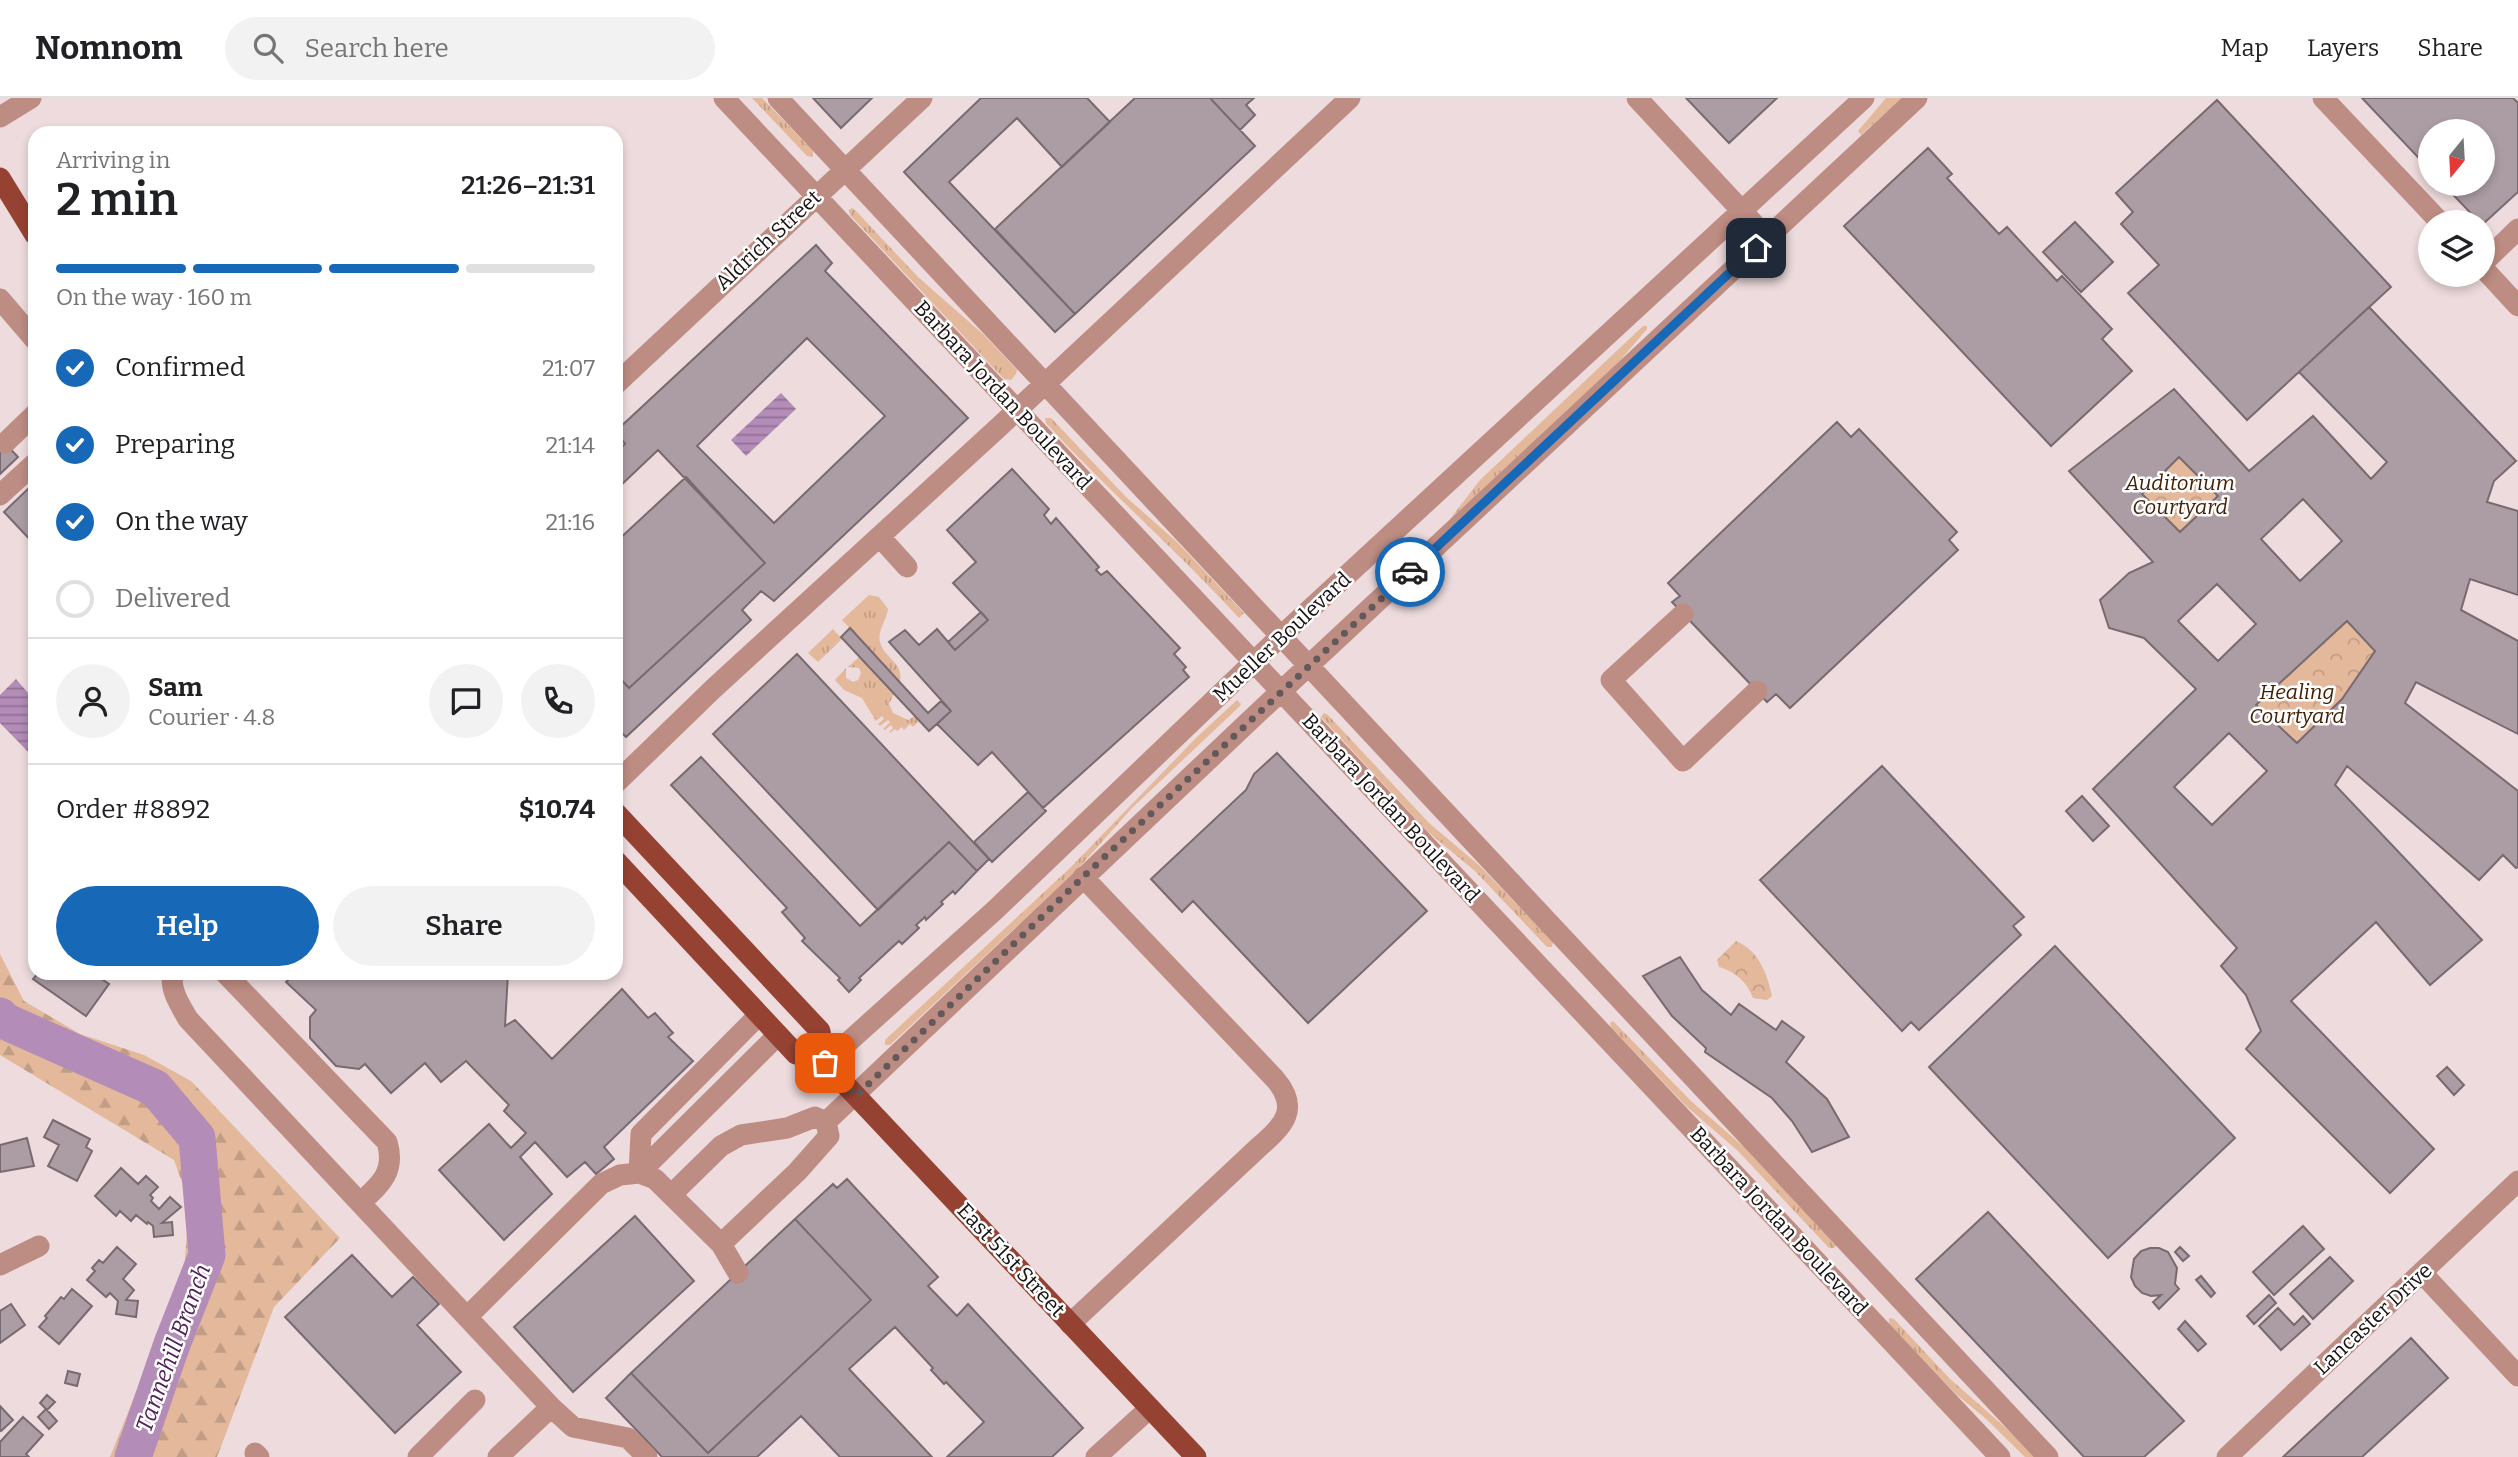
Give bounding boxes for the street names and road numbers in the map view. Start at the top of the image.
street label: Aldrich Street [710,184,827,296]
street label: Barbara Jordan Boulevard [909,295,1097,495]
street label: Mueller Boulevard [1208,566,1356,708]
street label: Barbara Jordan Boulevard [1297,708,1485,908]
street label: Barbara Jordan Boulevard [1685,1121,1873,1321]
street label: East 51st Street [951,1198,1071,1323]
street label: Lancaster Drive [2309,1258,2437,1380]

